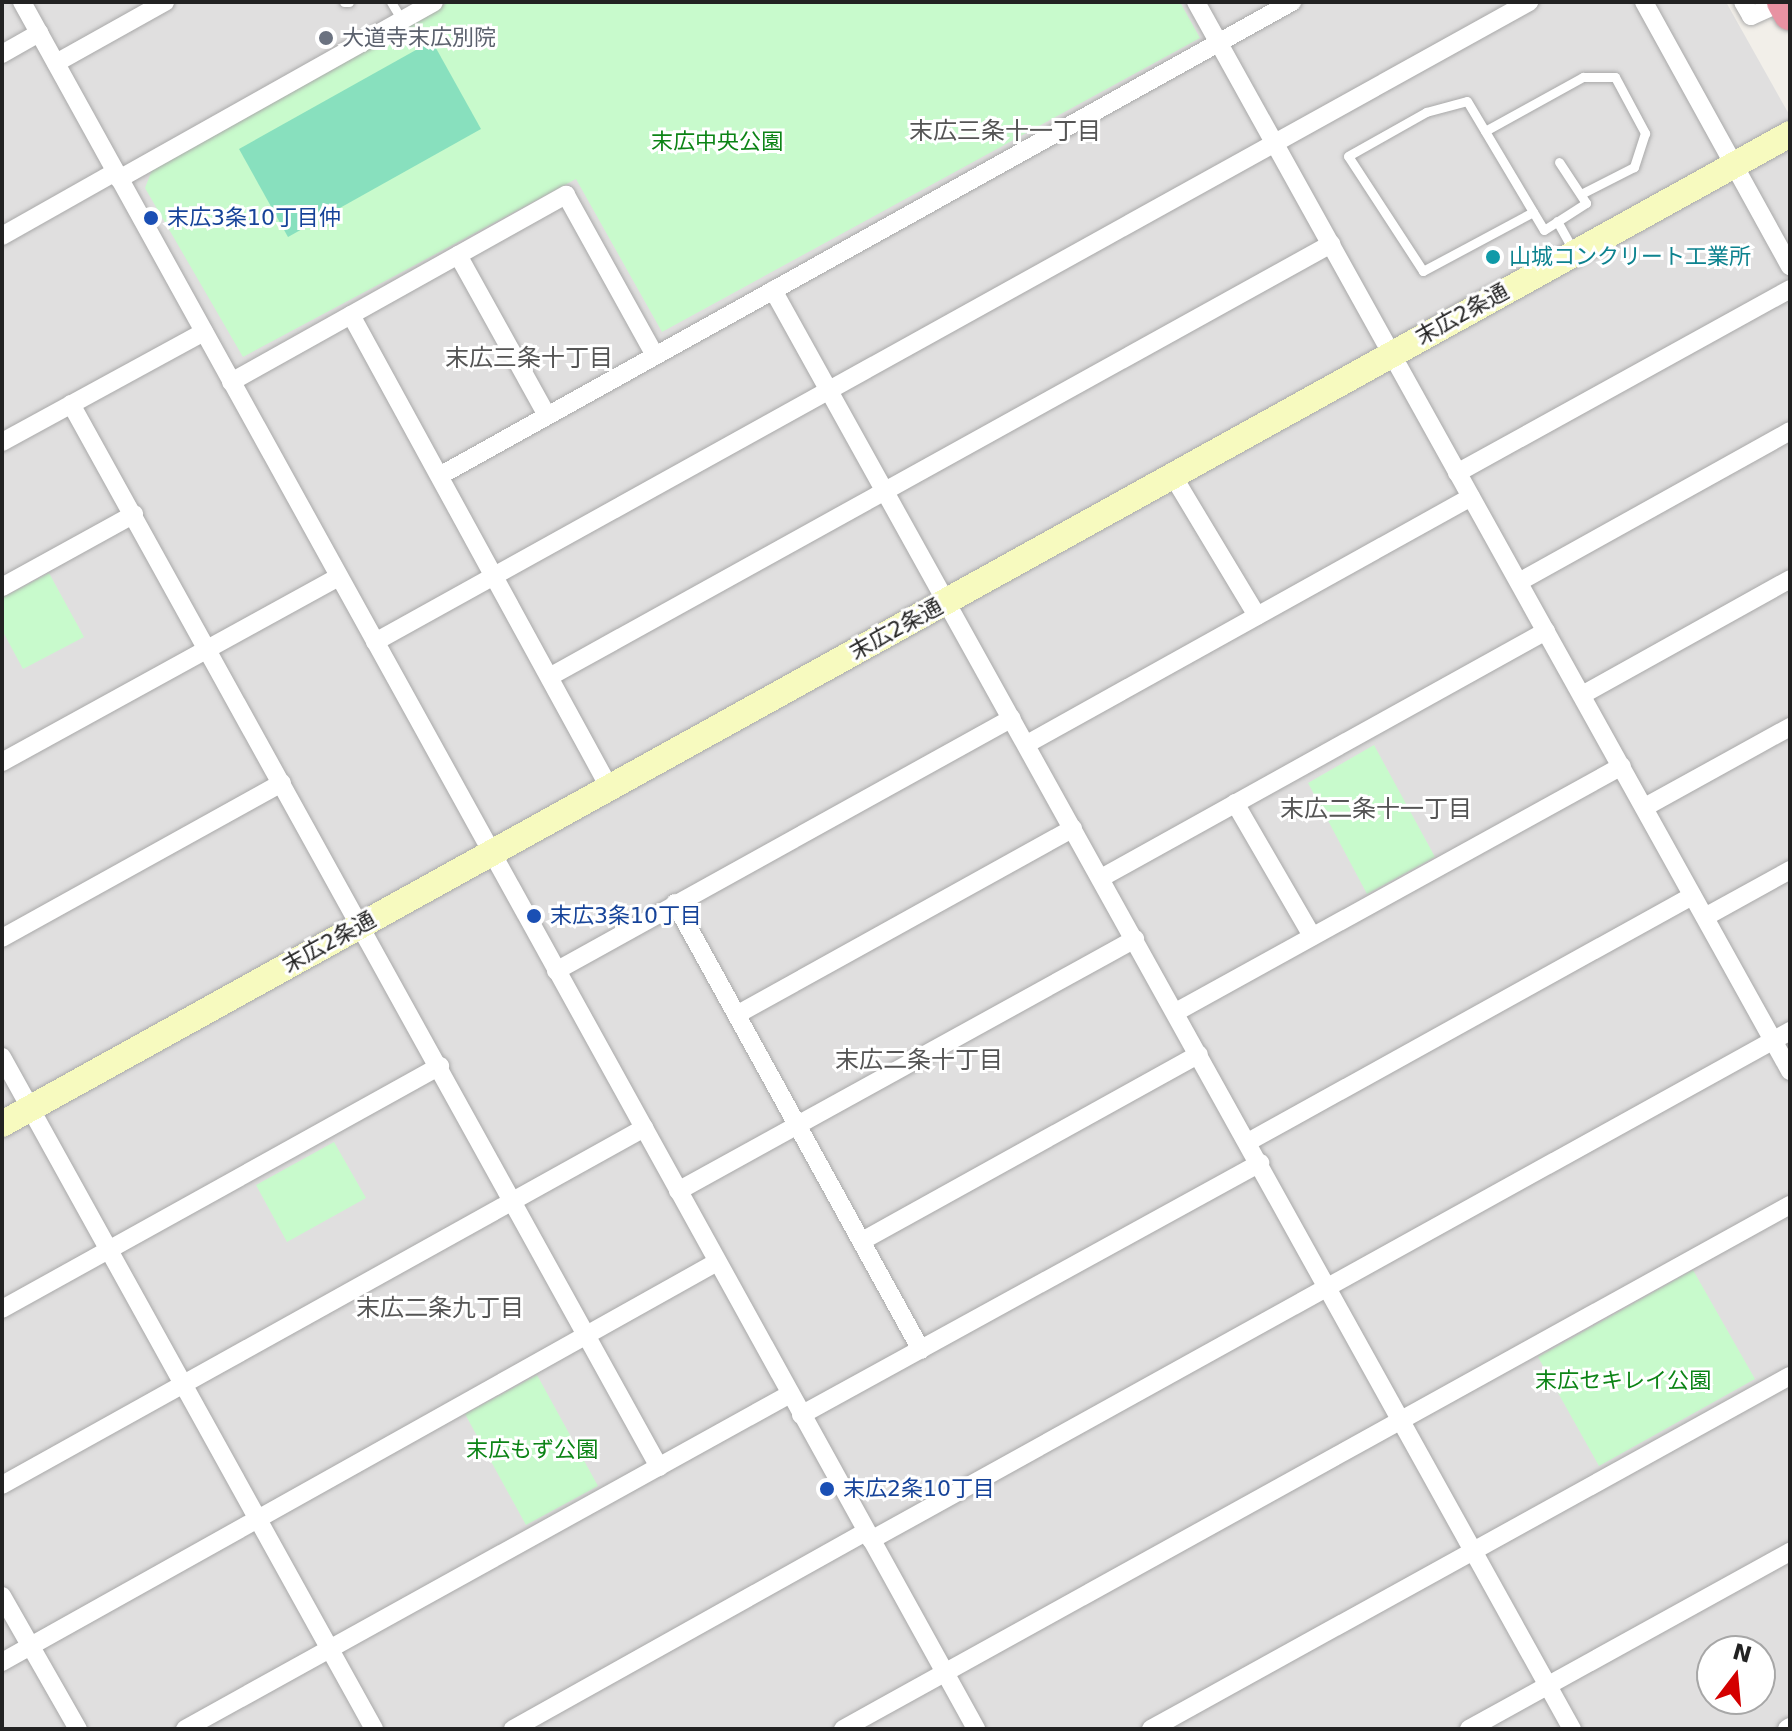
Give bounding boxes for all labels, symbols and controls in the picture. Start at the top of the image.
place label: 大道寺末広別院 [342,25,496,51]
marker: 大道寺末広別院 [317,29,335,47]
district label: 末広三条十一丁目 [909,118,1101,146]
park label: 末広中央公園 [651,129,783,155]
place label: 末広3条10丁目仲 [167,205,341,231]
marker: 末広3条10丁目仲 [142,209,160,227]
place label: 山城コンクリート工業所 [1509,244,1751,270]
marker: 山城コンクリート工業所 [1484,248,1502,266]
street label: 末広2条通 [1411,278,1513,350]
district label: 末広三条十丁目 [445,345,613,373]
street label: 末広2条通 [845,593,947,665]
district label: 末広二条十一丁目 [1280,796,1472,824]
place label: 末広3条10丁目 [550,903,702,929]
street label: 末広2条通 [278,906,380,978]
marker: 末広3条10丁目 [525,907,543,925]
district label: 末広二条十丁目 [835,1047,1003,1075]
district label: 末広二条九丁目 [356,1295,524,1323]
park label: 末広セキレイ公園 [1535,1368,1711,1394]
park label: 末広もず公園 [466,1437,598,1463]
place label: 末広2条10丁目 [843,1476,995,1502]
marker: 末広2条10丁目 [818,1480,836,1498]
north arrow [1696,1635,1776,1715]
text: N [1730,1639,1754,1668]

